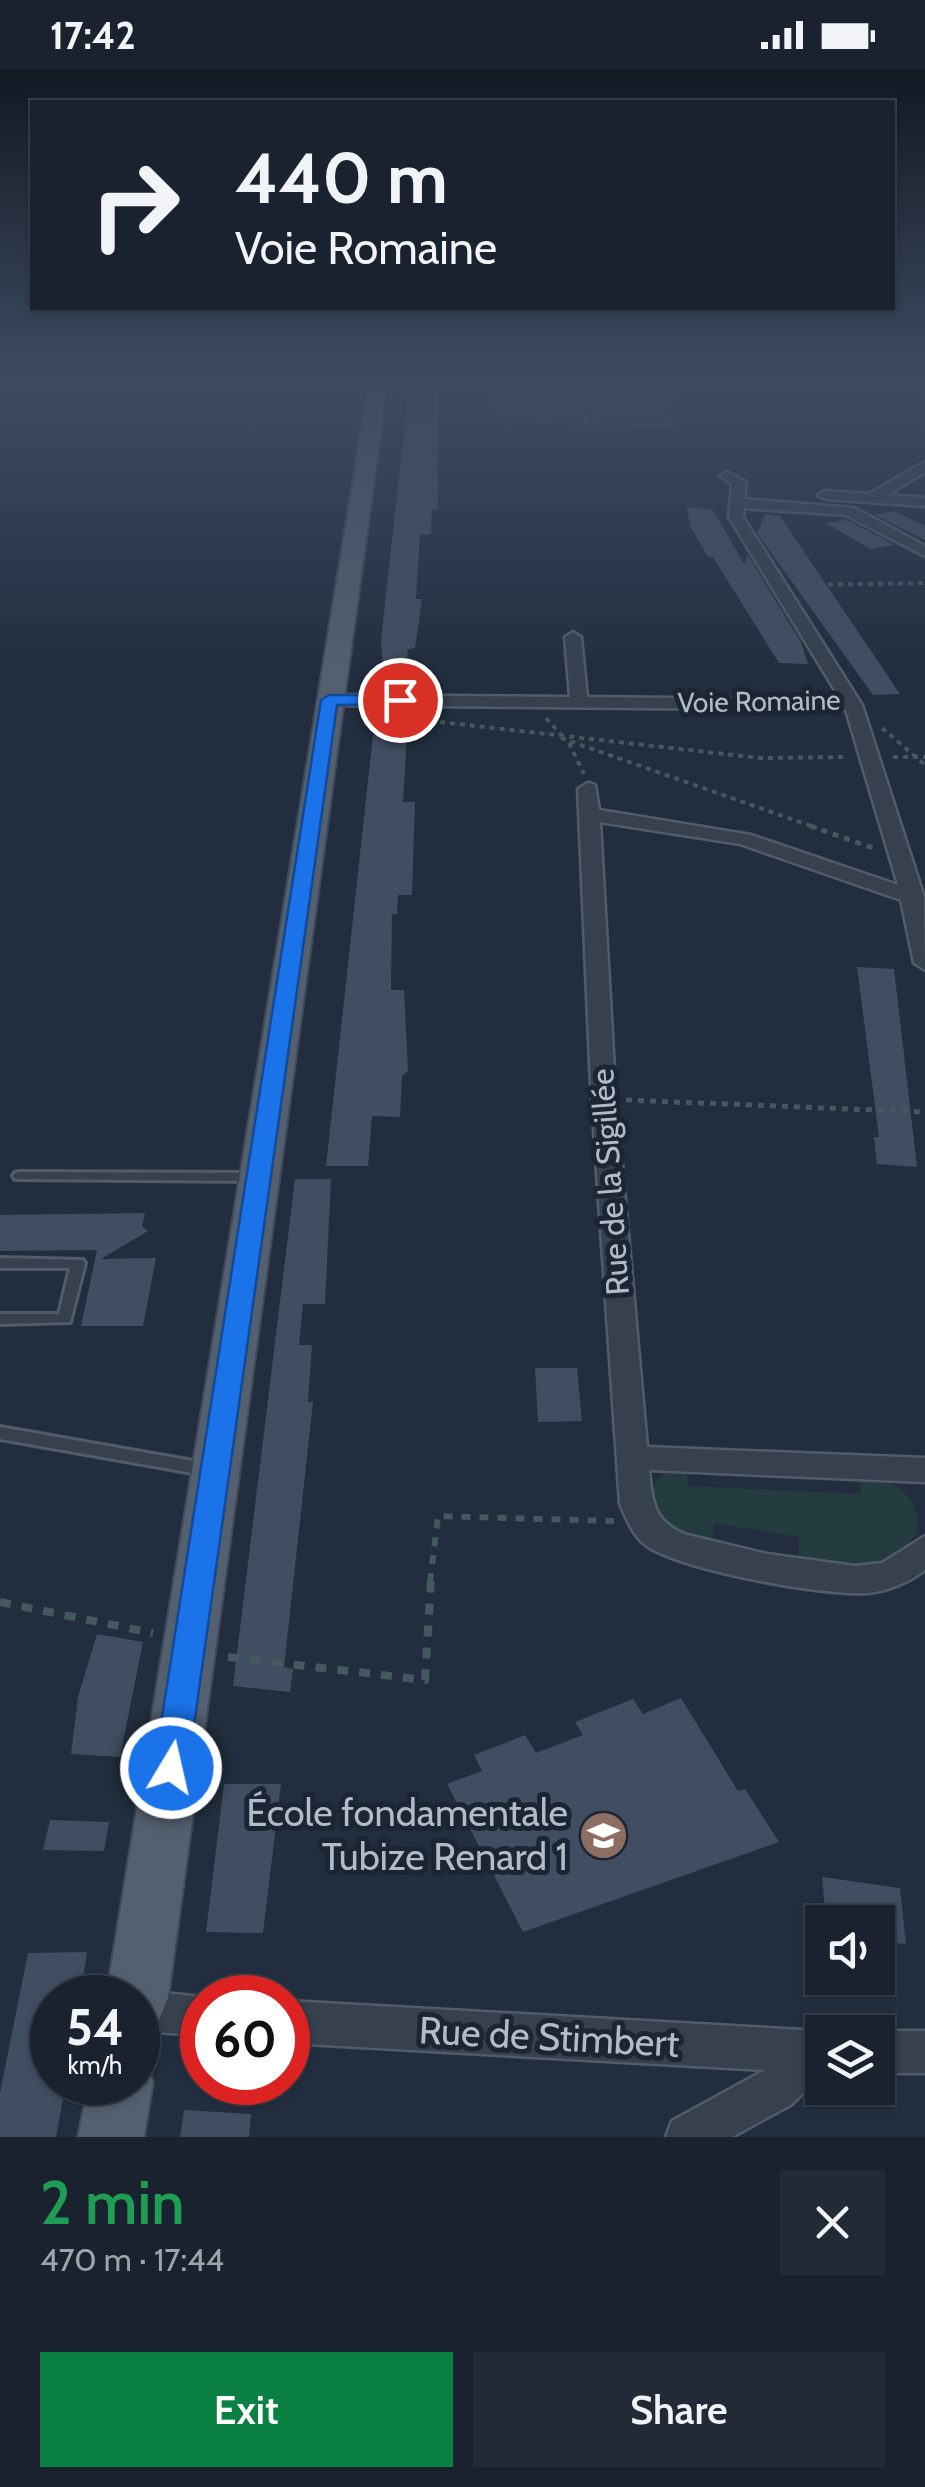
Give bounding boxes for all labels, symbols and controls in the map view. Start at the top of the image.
text: 17:42 [50,12,136,59]
text: 440 m [235,135,448,221]
icon: right [70,140,200,270]
text: Voie Romaine [235,221,497,275]
pin [358,658,443,743]
icon: arrive [373,673,428,728]
street label: Voie Romaine [677,683,841,719]
street label: Rue de la Sigillée [582,1067,637,1297]
position arrow [119,1716,223,1820]
place label: École fondamentale Tubize Renard 1 [246,1789,568,1880]
school or university icon: École fondamentale Tubize Renard 1 [577,1809,629,1861]
map controls [805,1905,895,2105]
button: sound [805,1905,895,1995]
speed limit sign: 60 [180,1975,310,2105]
text: 54 [66,1997,124,2058]
street label: Rue de Stimbert [418,2006,681,2067]
button: layers [805,2015,895,2105]
text: km/h [68,2050,122,2080]
text: 2 min [40,2166,185,2239]
button: close [780,2170,885,2275]
text: 470 m · 17:44 [40,2240,224,2279]
button: Exit [40,2352,453,2467]
button: Share [473,2352,885,2467]

